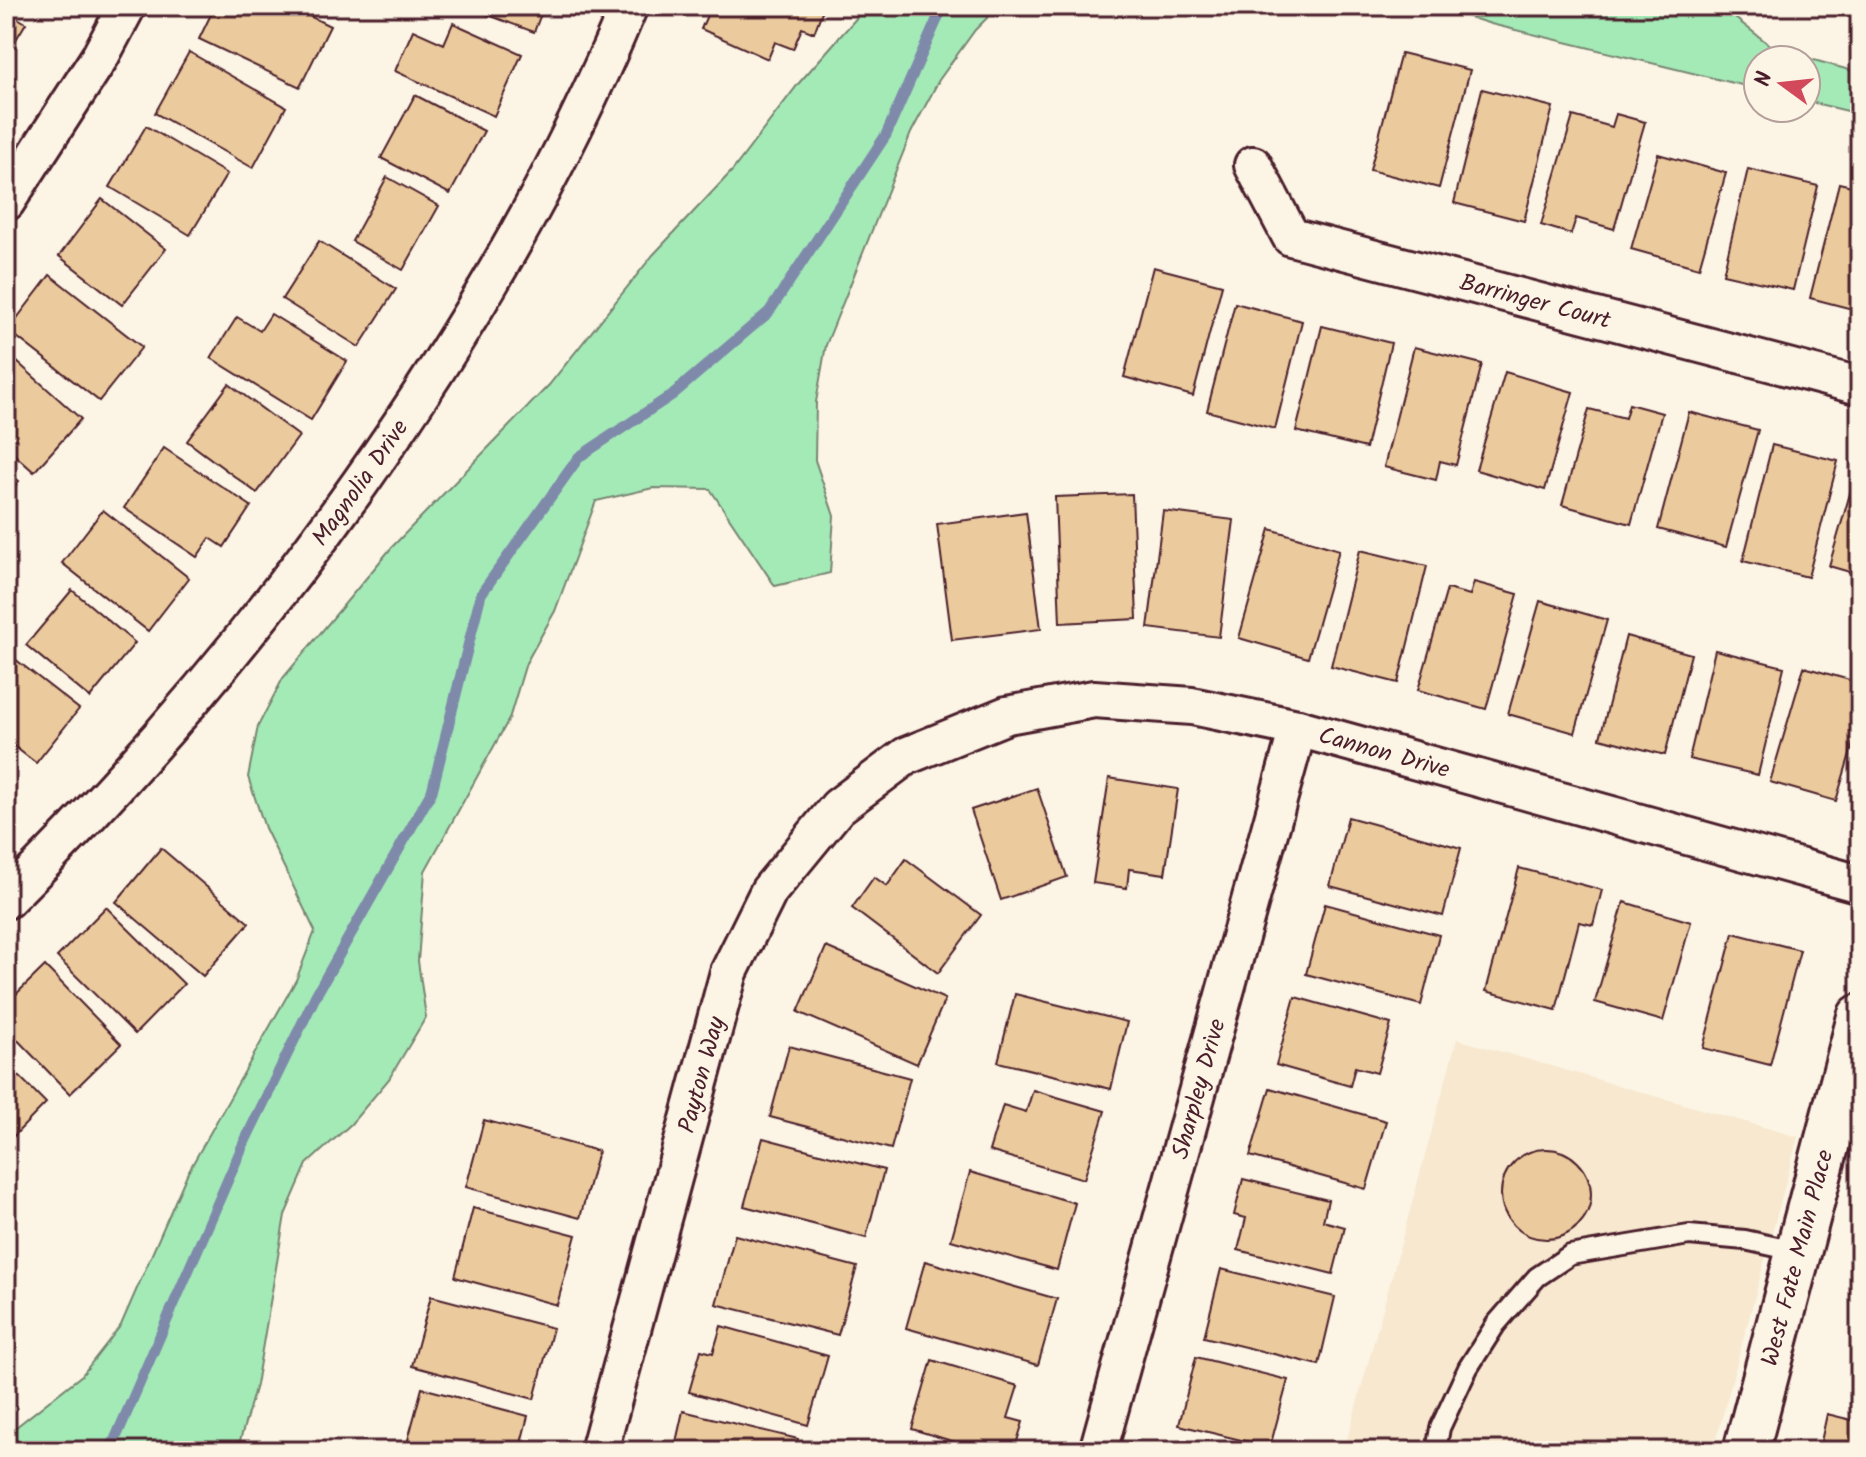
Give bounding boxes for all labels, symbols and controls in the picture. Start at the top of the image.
north arrow [1742,44,1822,124]
text: N [1746,68,1784,91]
street label: Barringer Court [1455,264,1615,341]
street label: Magnolia Drive [302,412,420,555]
street label: Cannon Drive [1314,717,1454,790]
street label: Payton Way [668,1012,737,1138]
street label: Sharpley Drive [1162,1014,1238,1164]
street label: West Fate Main Place [1751,1145,1845,1370]

